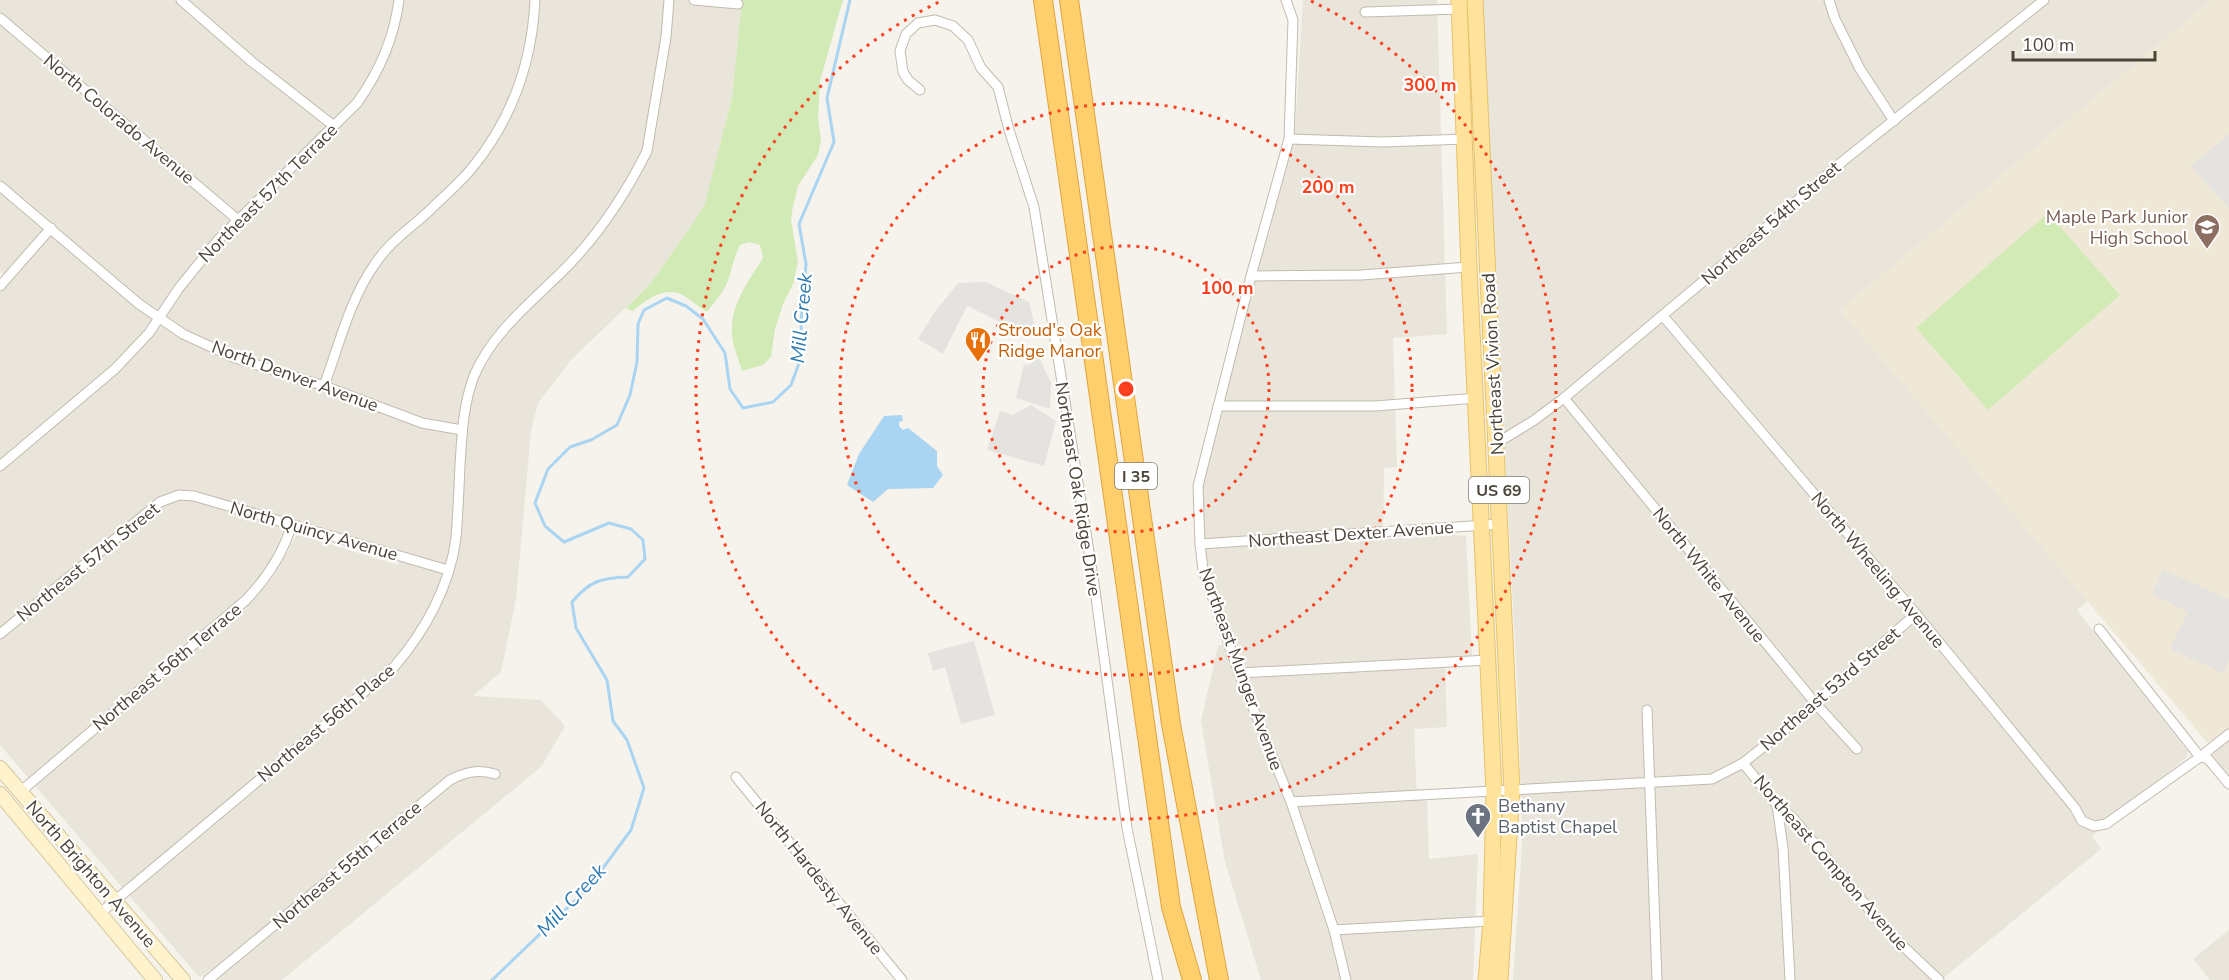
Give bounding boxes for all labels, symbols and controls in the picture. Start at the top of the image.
scale bar [2013,24,2156,62]
text: 100 m [2022,33,2074,57]
street label: North Colorado Avenue [38,49,200,189]
text: 300 m [1403,73,1457,97]
street label: Northeast 57th Terrace [193,118,343,268]
street label: Northeast 54th Street [1696,155,1846,290]
text: 200 m [1301,175,1355,199]
place label: Maple Park Junior High School [2046,205,2189,250]
school or university icon: Maple Park Junior High School [2192,212,2222,250]
water label: Mill Creek [784,271,819,364]
street label: Northeast Vivion Road [1476,272,1510,456]
text: 100 m [1200,276,1254,300]
place label: Stroud's Oak Ridge Manor [998,318,1103,363]
restaurant icon: Stroud's Oak Ridge Manor [963,325,993,363]
street label: North Denver Avenue [208,335,382,417]
centre of rings [1116,379,1136,399]
street label: Northeast Oak Ridge Drive [1049,380,1107,598]
road number: I 35 [1115,463,1157,489]
road number: US 69 [1469,477,1529,503]
street label: North Wheeling Avenue [1806,487,1950,653]
street label: Northeast 57th Street [12,496,165,627]
street label: North Quincy Avenue [227,496,401,566]
street label: North White Avenue [1647,502,1771,648]
street label: Northeast Dexter Avenue [1248,515,1454,553]
street label: Northeast Munger Avenue [1193,565,1289,773]
street label: Northeast 56th Terrace [88,598,246,736]
street label: Northeast 53rd Street [1755,621,1905,756]
street label: Northeast 56th Place [252,658,400,788]
street label: Northeast Compton Avenue [1748,770,1914,956]
place label: Bethany Baptist Chapel [1498,794,1618,839]
street label: North Brighton Avenue [21,795,161,953]
street label: Northeast 55th Terrace [268,796,426,934]
street label: North Hardesty Avenue [750,796,888,960]
church icon: Bethany Baptist Chapel [1463,801,1493,839]
water label: Mill Creek [531,857,613,943]

